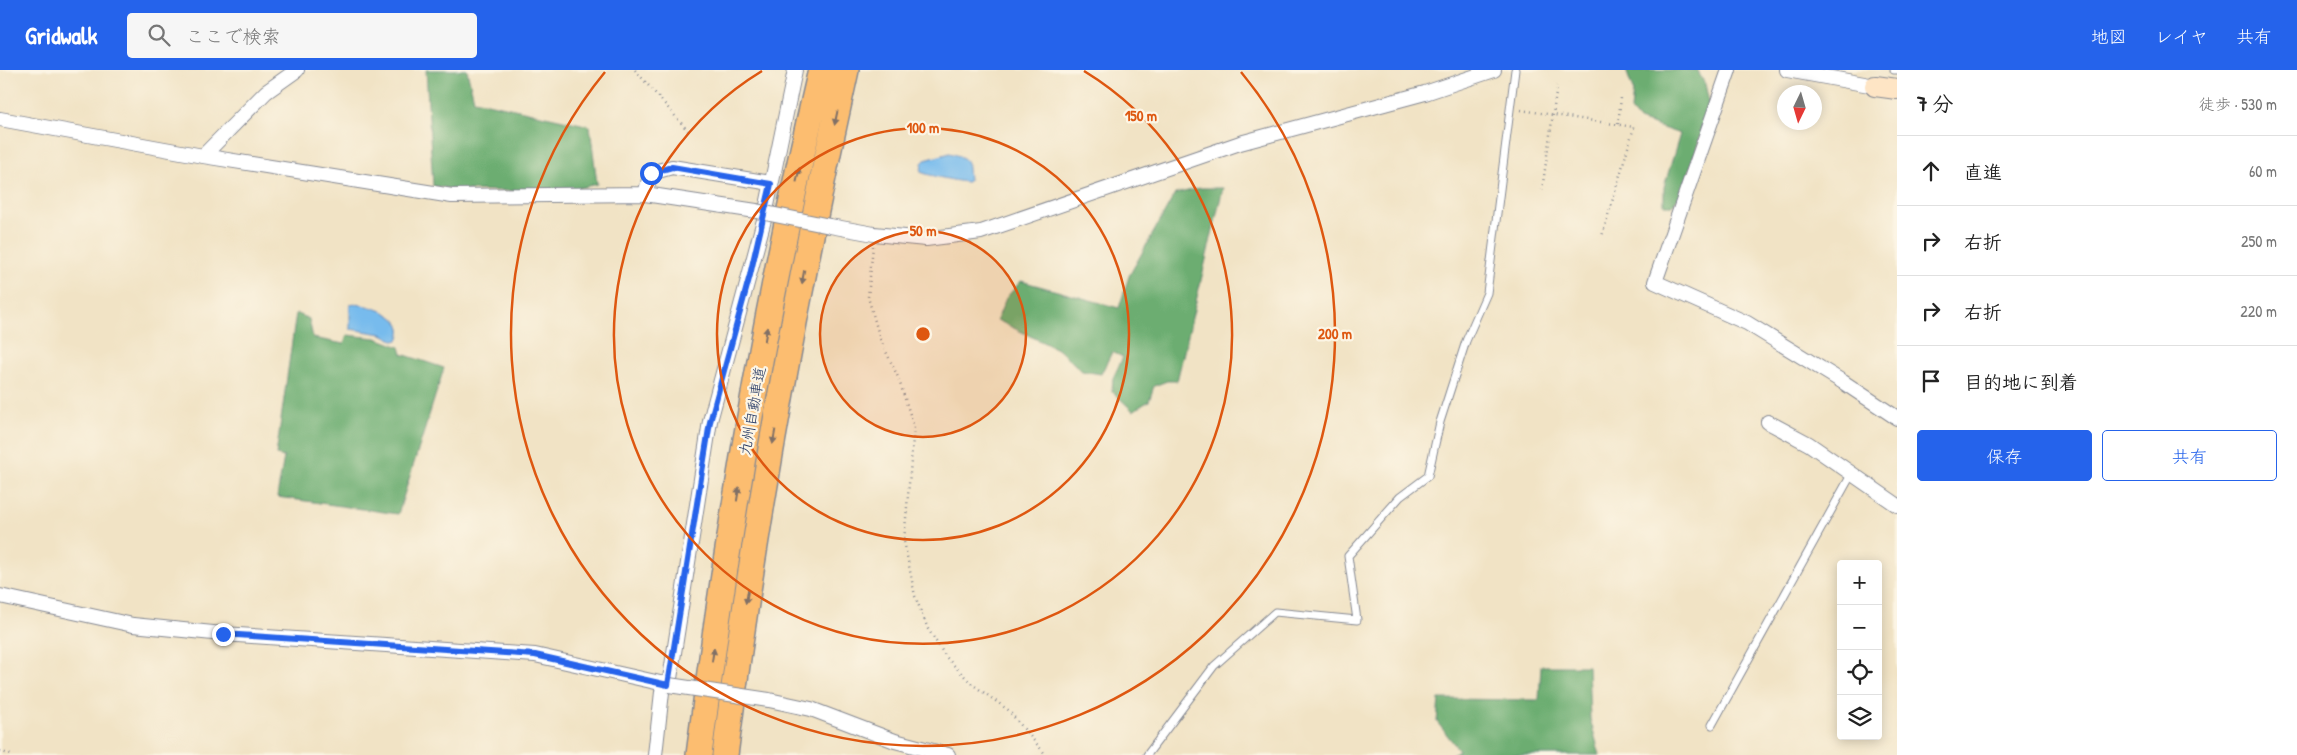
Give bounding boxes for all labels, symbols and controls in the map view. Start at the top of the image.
search box [127,13,477,58]
text: Gridwalk [25,19,97,51]
icon: search [145,21,173,49]
text: ここで検索 [185,23,280,49]
text: 地図 [2091,24,2127,49]
text: レイヤ [2155,24,2208,49]
text: 共有 [2236,24,2272,49]
north arrow [1777,85,1822,130]
text: 7 分 [1917,89,1953,118]
text: 徒歩 · 530 m [2199,93,2277,115]
text: 150 m [1125,105,1157,126]
one-way arrow [832,110,840,125]
text: 100 m [907,117,939,138]
icon: ahead [1917,157,1945,185]
text: 直進 [1964,159,2002,185]
text: 60 m [2249,160,2277,182]
route start [640,162,663,185]
one-way arrow [794,167,802,182]
text: 50 m [910,220,936,241]
icon: right [1917,227,1945,255]
text: 右折 [1964,229,2002,255]
text: 250 m [2241,230,2277,252]
one-way arrow [798,269,806,285]
icon: right [1917,297,1945,325]
text: 右折 [1964,299,2002,325]
text: 220 m [2240,300,2277,322]
text: 200 m [1318,323,1352,344]
centre of rings [914,325,932,343]
one-way arrow [763,326,771,342]
street label: 九州自動車道 [734,365,770,457]
icon: arrive [1917,367,1945,395]
text: 目的地に到着 [1964,369,2078,395]
one-way arrow [769,429,777,445]
button: 保存 [1917,430,2092,481]
button: 共有 [2102,430,2277,481]
one-way arrow [734,486,742,502]
map controls [1837,560,1882,740]
button: + [1837,560,1882,605]
one-way arrow [743,589,751,605]
button: − [1837,605,1882,650]
route end [212,623,235,646]
one-way arrow [710,646,718,662]
button: locate [1837,650,1882,695]
button: layers [1837,695,1882,740]

